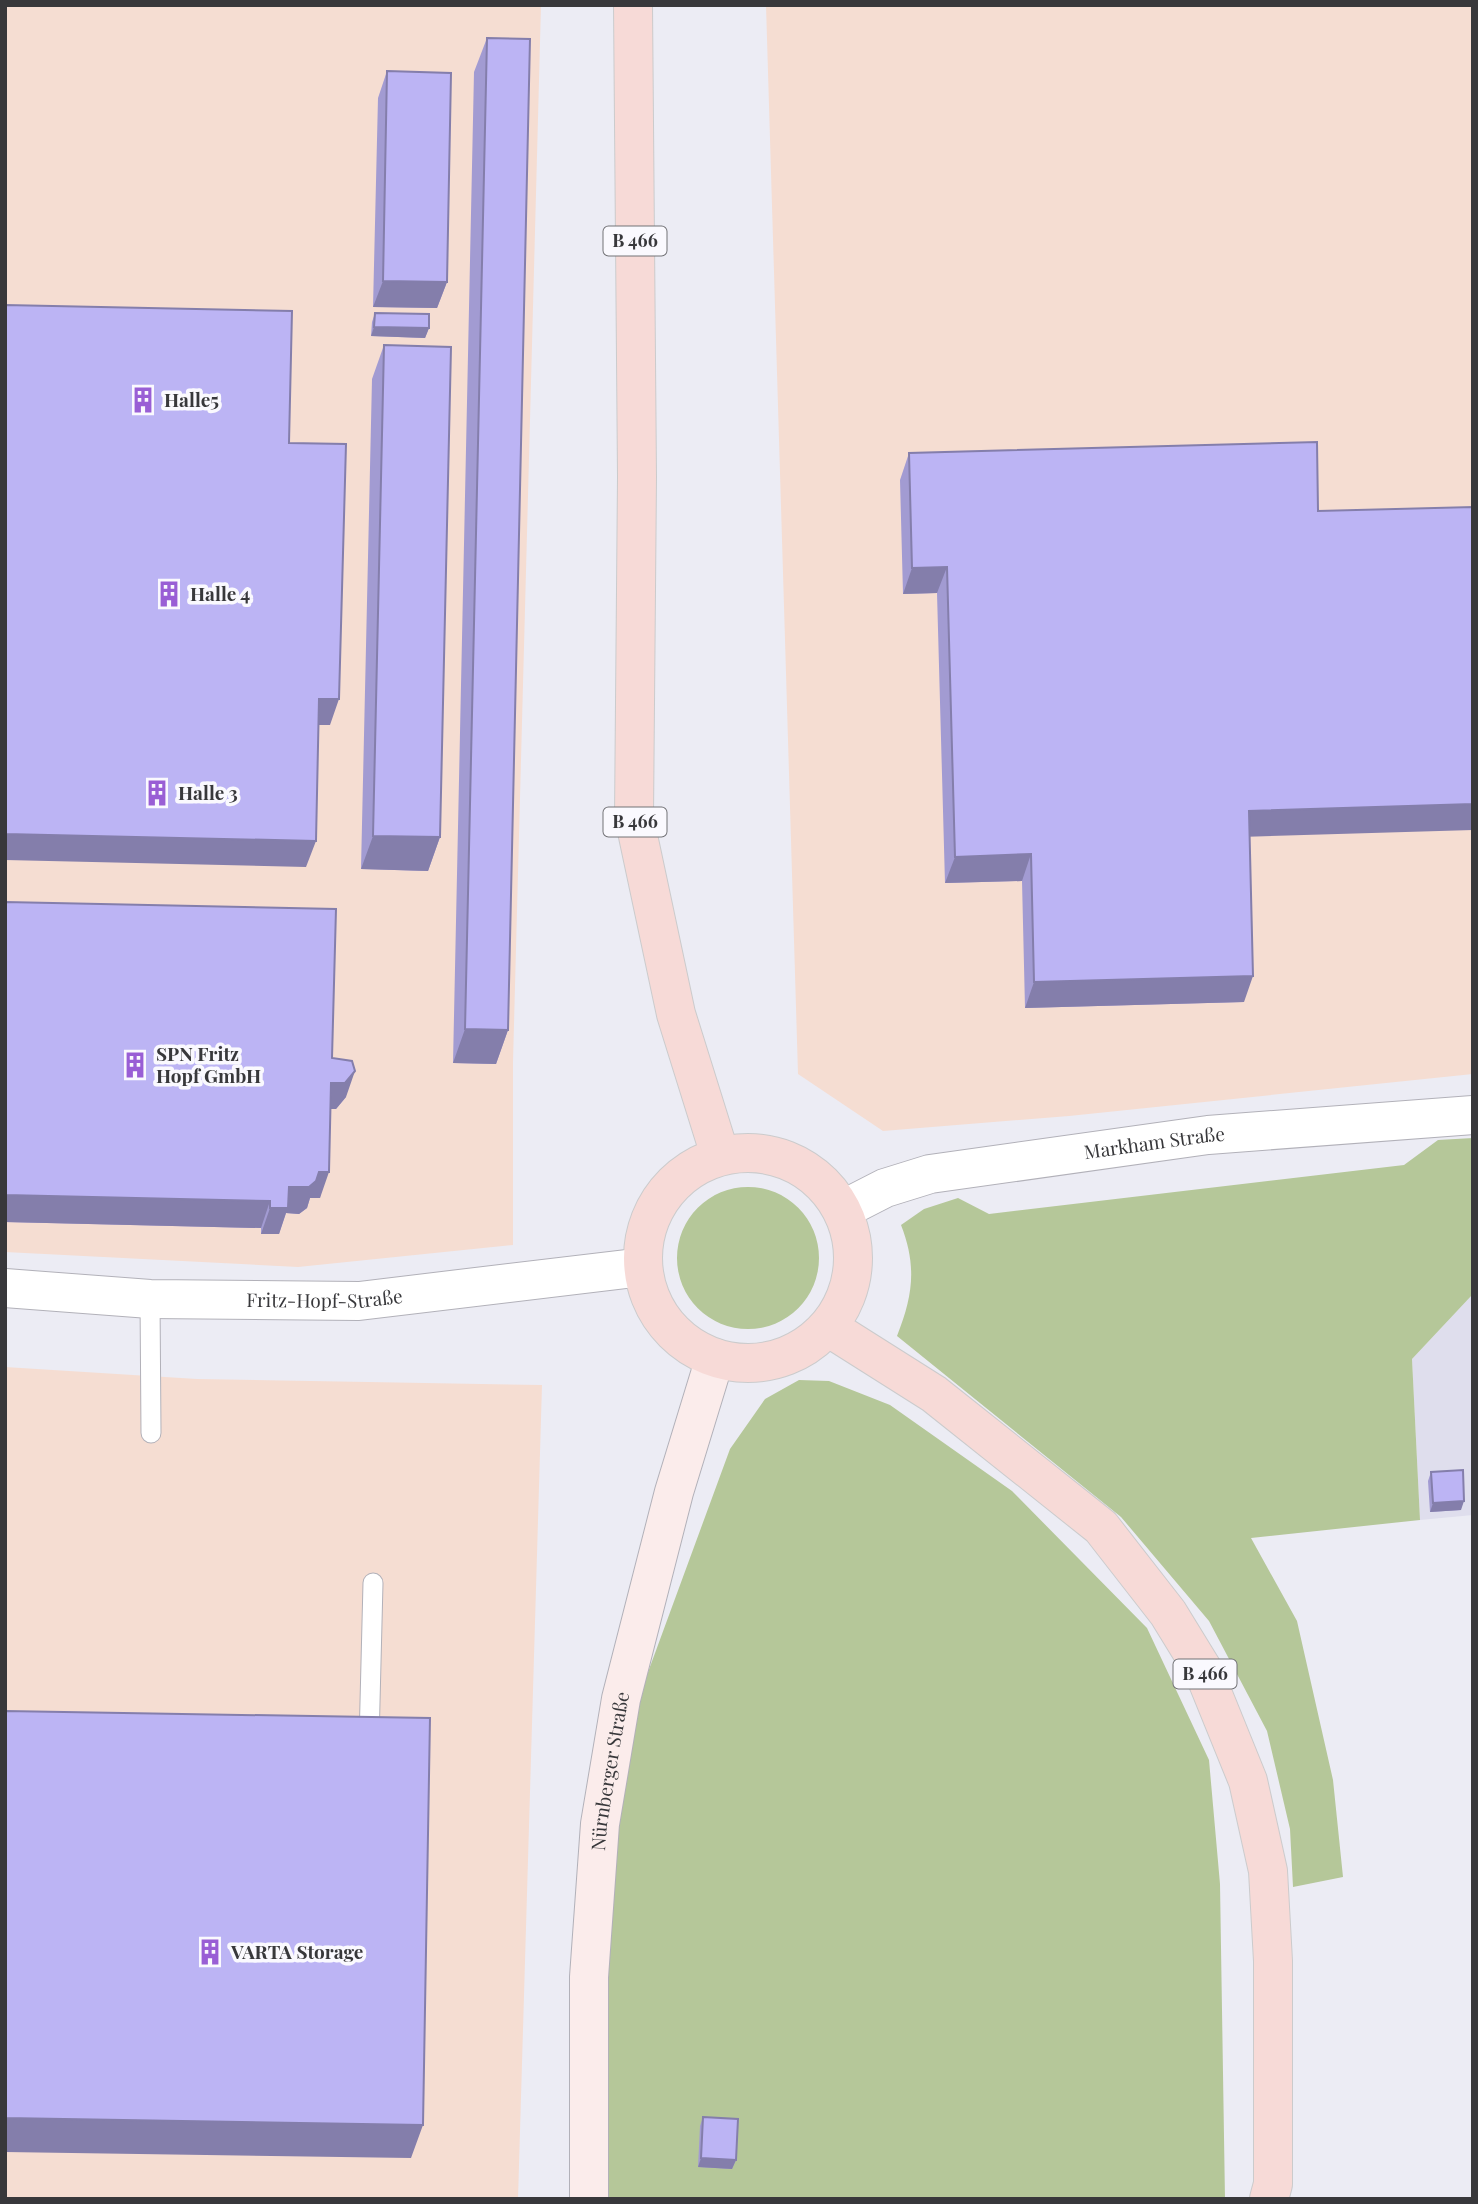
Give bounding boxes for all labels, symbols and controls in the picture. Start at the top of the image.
road number: B 466 [604,227,666,256]
building icon: Halle5 [128,385,158,415]
place label: Halle5 [164,386,219,412]
building icon: Halle 4 [154,579,184,609]
place label: Halle 4 [190,580,250,606]
building icon: Halle 3 [142,778,172,808]
place label: Halle 3 [178,779,238,805]
road number: B 466 [604,808,666,836]
place label: SPN Fritz Hopf GmbH [156,1040,261,1088]
building icon: SPN Fritz Hopf GmbH [120,1050,150,1080]
street label: Markham Straße [1082,1120,1226,1164]
street label: Fritz-Hopf-Straße [246,1282,404,1313]
road number: B 466 [1174,1660,1236,1688]
street label: Nürnberger Straße [584,1689,634,1852]
building icon: VARTA Storage [195,1937,225,1967]
place label: VARTA Storage [230,1938,363,1964]

